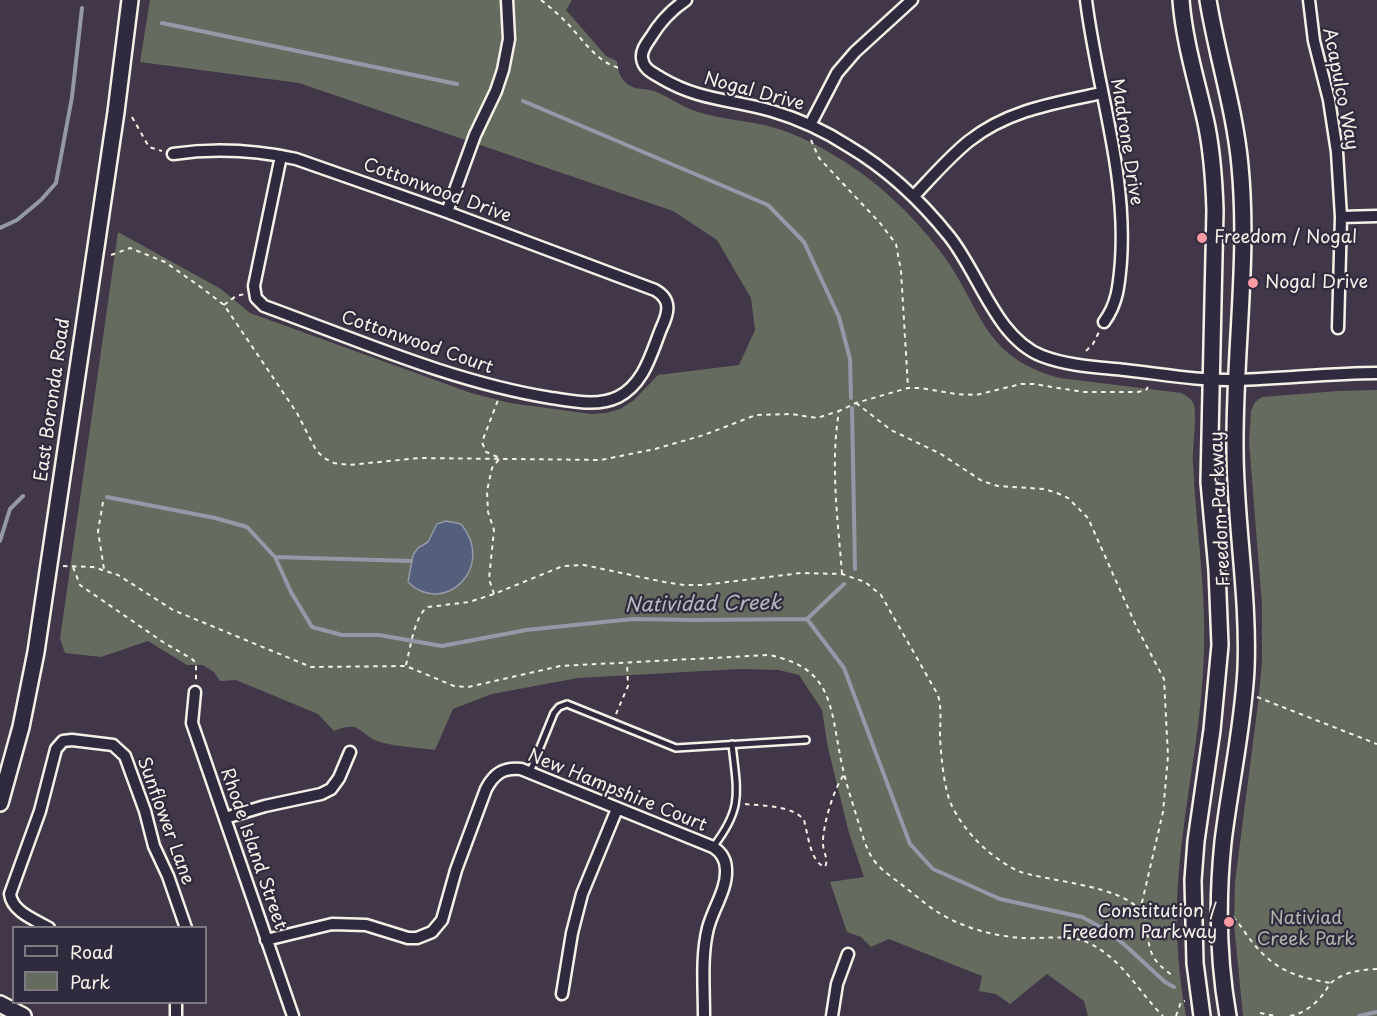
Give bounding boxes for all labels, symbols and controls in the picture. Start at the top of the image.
street label: Acapulco Way [1318,26,1362,152]
street label: Nogal Drive [701,68,807,116]
street label: Madrone Drive [1105,77,1147,207]
street label: Cottonwood Drive [360,154,514,228]
place label: Freedom / Nogal [1214,227,1357,249]
marker: Freedom / Nogal [1195,231,1209,245]
place label: Nogal Drive [1265,272,1368,294]
marker: Nogal Drive [1246,276,1260,290]
street label: Cottonwood Court [338,307,496,379]
street label: East Boronda Road [31,317,75,483]
street label: Freedom Parkway [1206,431,1236,587]
water label: Natividad Creek [624,592,782,618]
street label: New Hampshire Court [524,745,710,837]
street label: Sunflower Lane [132,754,198,888]
street label: Rhode Island Street [215,765,291,933]
place label: Constitution / Freedom Parkway [1062,901,1217,944]
park label: Nativiad Creek Park [1257,908,1355,950]
marker: Constitution / Freedom Parkway [1222,915,1236,929]
legend [12,926,207,1004]
text: Road [70,938,114,965]
text: Park [70,968,110,995]

